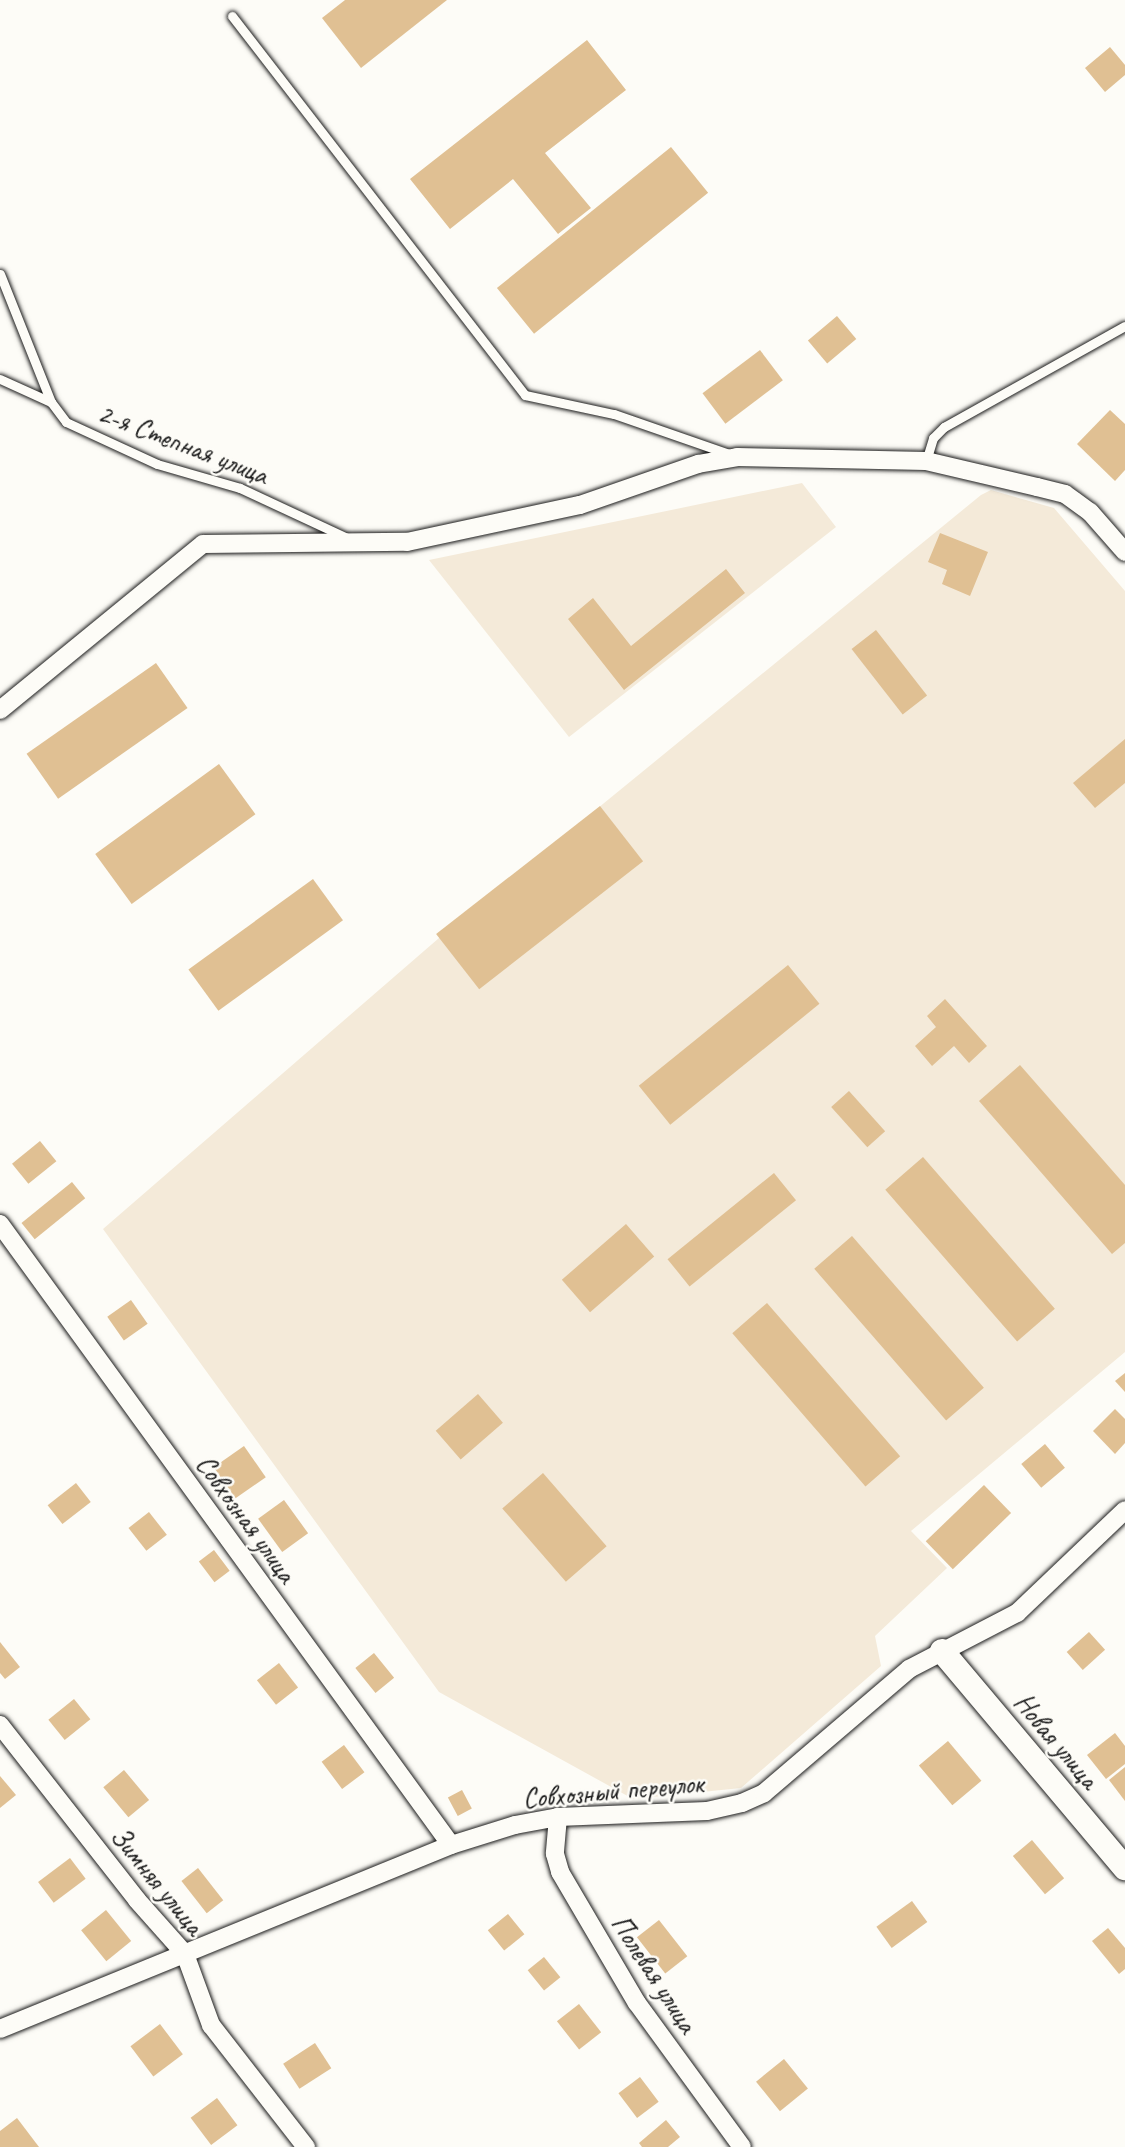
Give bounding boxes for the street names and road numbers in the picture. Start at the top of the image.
street label: 2-я Степная улица [93,396,273,492]
street label: Совхозная улица [188,1447,304,1591]
street label: Новая улица [1006,1686,1106,1796]
street label: Совхозный переулок [521,1766,705,1816]
street label: Зимняя улица [103,1820,211,1942]
street label: Полевая улица [603,1908,705,2040]

